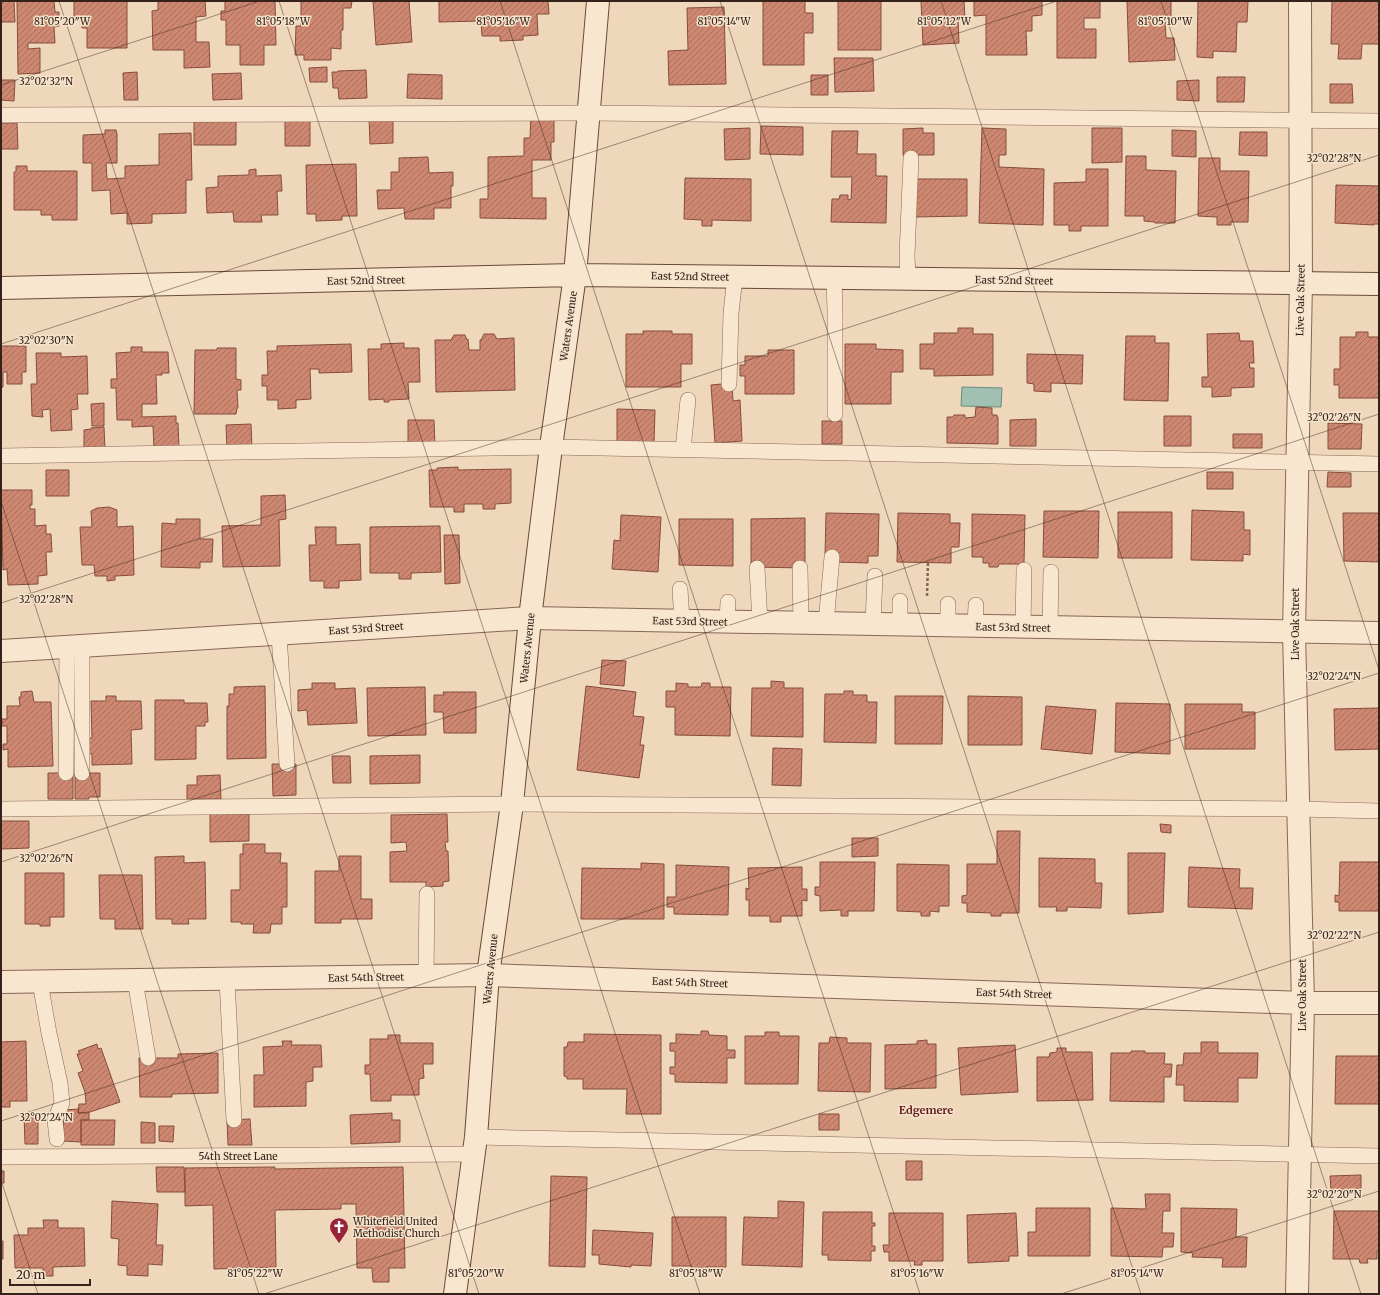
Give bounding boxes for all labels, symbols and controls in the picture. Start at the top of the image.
text: 81°05'20"W [34,15,91,28]
text: 81°05'18"W [256,15,311,28]
text: 81°05'16"W [476,15,531,28]
text: 81°05'14"W [698,15,752,28]
text: 81°05'12"W [917,15,972,28]
text: 81°05'10"W [1138,15,1193,28]
text: 32°02'32"N [19,75,73,88]
text: 32°02'28"N [1307,152,1361,165]
street label: Live Oak Street [1293,264,1308,336]
street label: East 52nd Street [651,269,729,284]
street label: East 52nd Street [327,273,405,288]
street label: East 52nd Street [975,273,1053,288]
street label: Waters Avenue [557,290,580,363]
text: 32°02'30"N [19,334,74,347]
text: 32°02'26"N [1307,411,1361,424]
street label: Live Oak Street [1289,588,1302,660]
text: 32°02'28"N [19,593,73,606]
street label: Waters Avenue [517,612,538,685]
street label: East 53rd Street [652,614,728,629]
street label: East 53rd Street [328,619,404,638]
street label: East 53rd Street [975,620,1051,635]
text: 32°02'24"N [1307,670,1361,683]
text: 32°02'26"N [19,852,73,865]
text: 32°02'22"N [1307,929,1361,942]
street label: Waters Avenue [480,933,501,1006]
street label: Live Oak Street [1296,959,1309,1031]
street label: East 54th Street [328,970,404,985]
street label: East 54th Street [652,975,728,990]
street label: East 54th Street [976,986,1052,1001]
district label: Edgemere [899,1103,953,1117]
text: 32°02'24"N [19,1111,73,1124]
street label: 54th Street Lane [198,1150,278,1163]
text: 32°02'20"N [1307,1188,1362,1201]
place label: Whitefield United Methodist Church [352,1215,440,1240]
church icon: Whitefield United Methodist Church [328,1216,350,1244]
scale bar [10,1261,90,1287]
text: 20 m [16,1267,45,1282]
text: 81°05'22"W [227,1267,284,1280]
text: 81°05'20"W [448,1267,505,1280]
text: 81°05'18"W [669,1267,724,1280]
text: 81°05'16"W [890,1267,945,1280]
text: 81°05'14"W [1111,1267,1165,1280]

